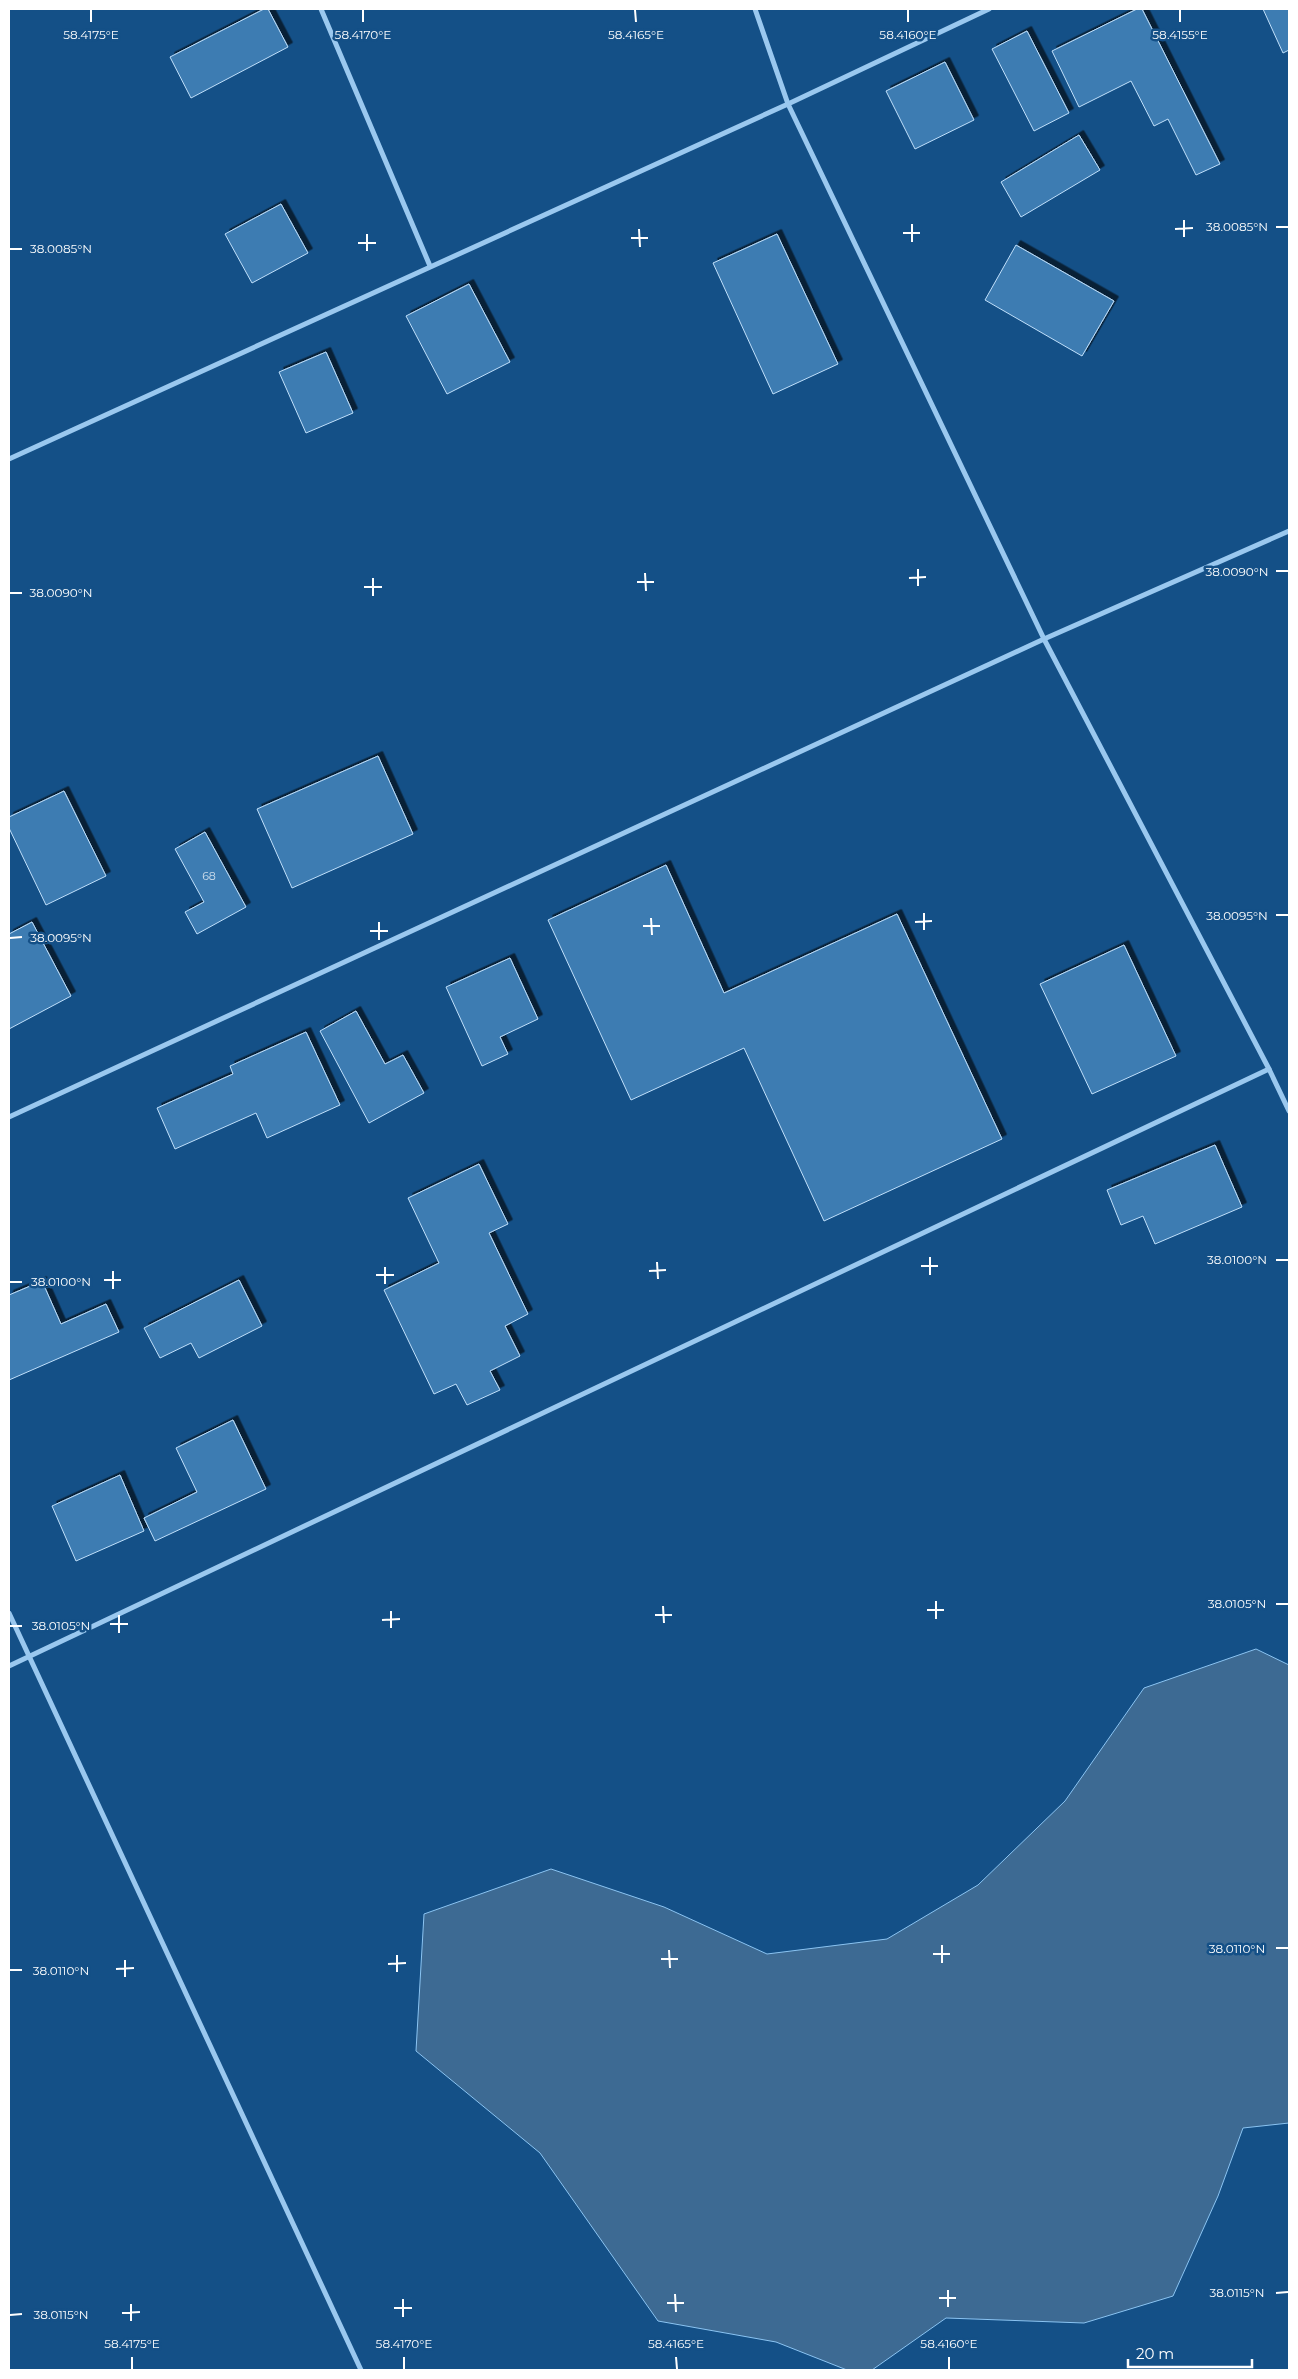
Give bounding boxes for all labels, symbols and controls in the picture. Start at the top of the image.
text: 58.4175°E [63,27,119,42]
text: 58.4170°E [335,27,391,42]
text: 58.4165°E [608,27,664,42]
text: 58.4160°E [879,27,937,42]
text: 58.4155°E [1152,27,1208,42]
text: 38.0085°N [1206,219,1268,234]
text: 38.0085°N [30,241,92,256]
text: 38.0090°N [1206,564,1268,579]
text: 38.0090°N [30,585,92,600]
house number: 68 [202,869,216,883]
text: 38.0095°N [1206,908,1268,923]
text: 38.0095°N [30,930,92,945]
text: 38.0100°N [1207,1252,1267,1267]
text: 38.0100°N [31,1274,91,1289]
text: 38.0105°N [1208,1596,1266,1611]
text: 38.0105°N [32,1618,90,1633]
text: 38.0110°N [1209,1941,1265,1956]
text: 38.0110°N [33,1963,89,1978]
text: 38.0115°N [1210,2285,1264,2300]
text: 38.0115°N [34,2307,88,2322]
text: 58.4175°E [104,2336,160,2351]
text: 58.4170°E [376,2336,432,2351]
text: 58.4165°E [648,2336,704,2351]
text: 58.4160°E [920,2336,978,2351]
scale bar [1128,2336,1252,2368]
text: 20 m [1136,2344,1174,2363]

